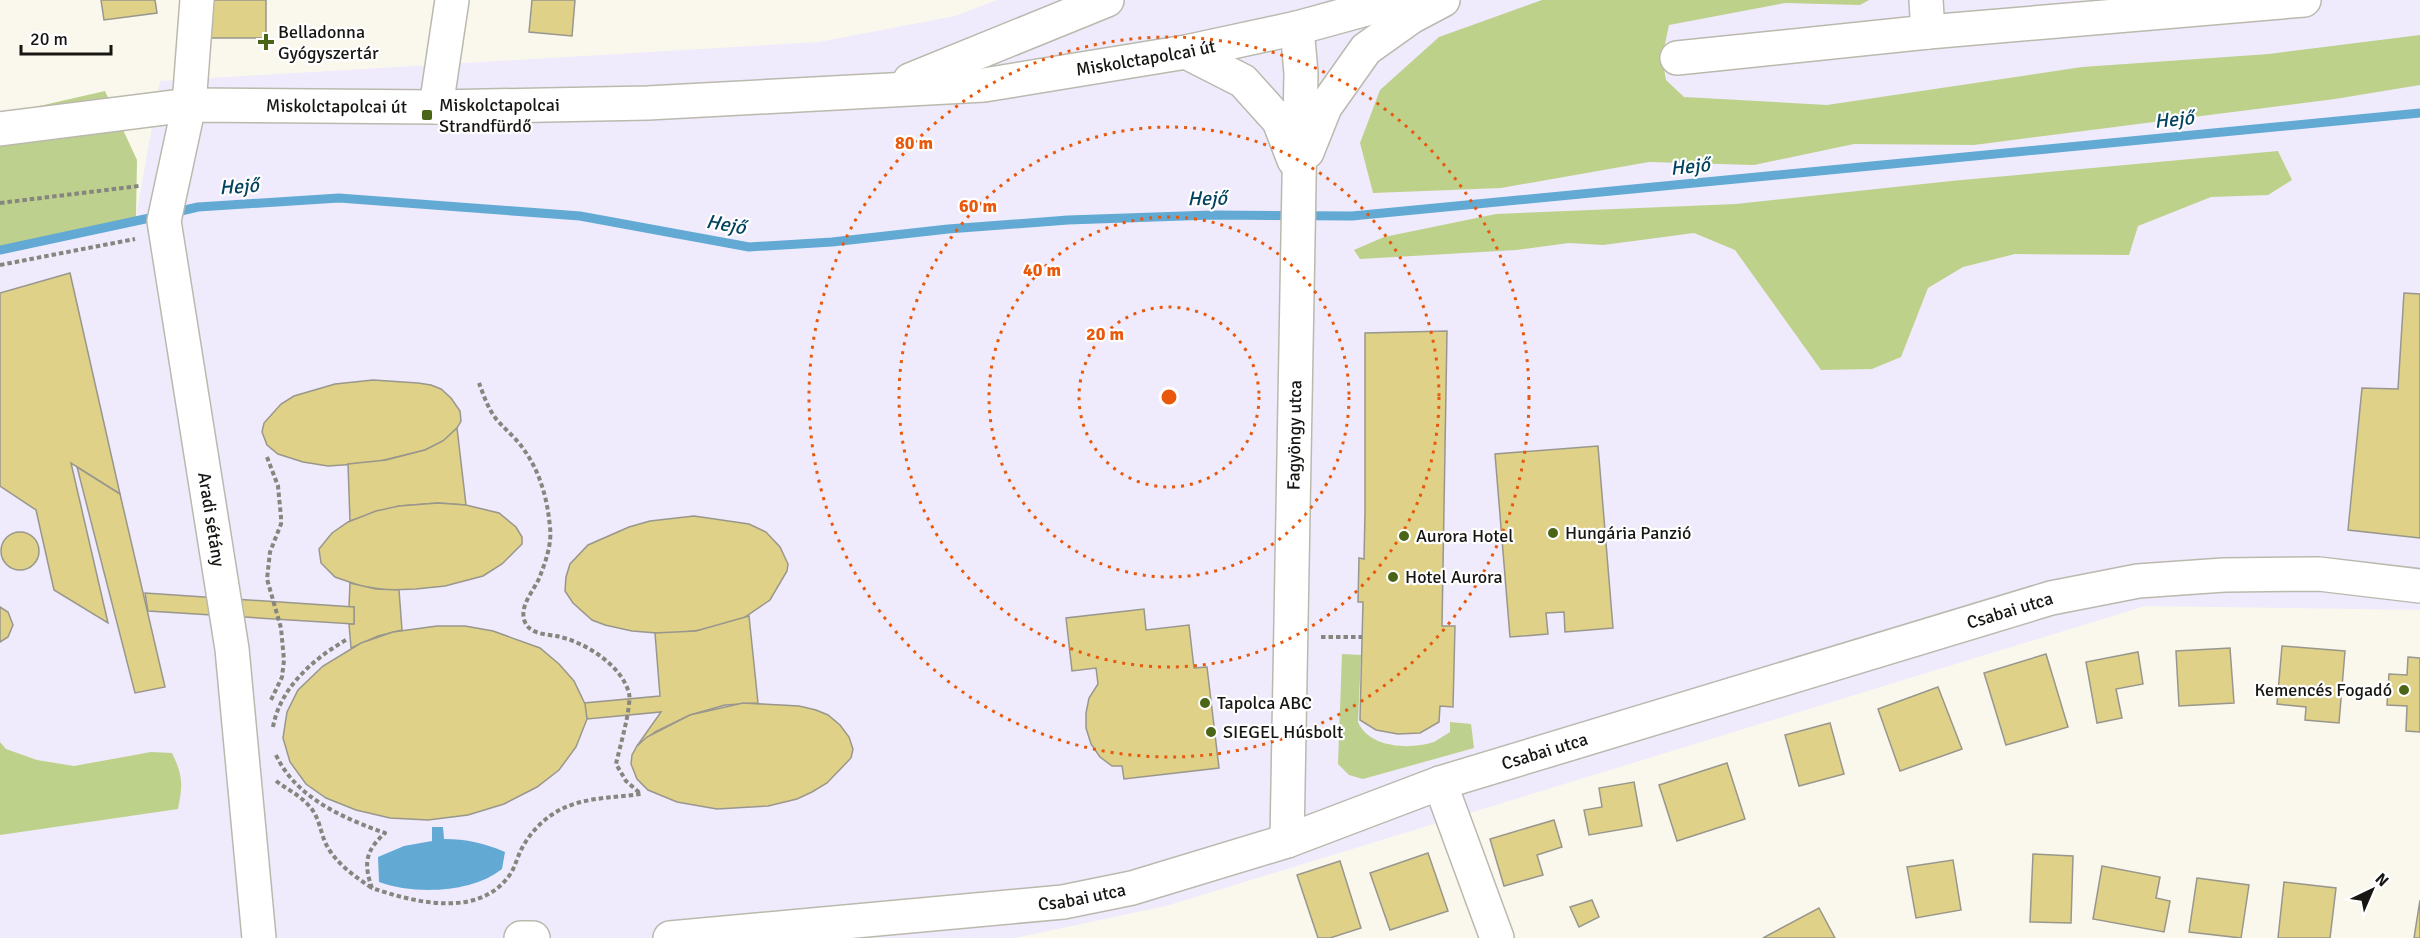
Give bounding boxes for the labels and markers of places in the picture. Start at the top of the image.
place label: Belladonna Gyógyszertár [278,21,379,64]
marker: Belladonna Gyógyszertár [259,35,273,49]
place label: Miskolctapolcai Strandfürdő [439,94,560,137]
marker: Miskolctapolcai Strandfürdő [420,108,434,122]
centre of rings [1159,387,1179,407]
place label: Hungária Panzió [1565,522,1691,544]
place label: Aurora Hotel [1416,525,1514,547]
marker: Hungária Panzió [1546,526,1560,540]
marker: Aurora Hotel [1397,529,1411,543]
place label: Hotel Aurora [1405,566,1503,588]
marker: Hotel Aurora [1386,570,1400,584]
place label: Kemencés Fogadó [2254,679,2392,701]
marker: Kemencés Fogadó [2397,683,2411,697]
place label: Tapolca ABC [1217,692,1312,714]
marker: Tapolca ABC [1198,696,1212,710]
place label: SIEGEL Húsbolt [1223,721,1343,743]
marker: SIEGEL Húsbolt [1204,725,1218,739]

